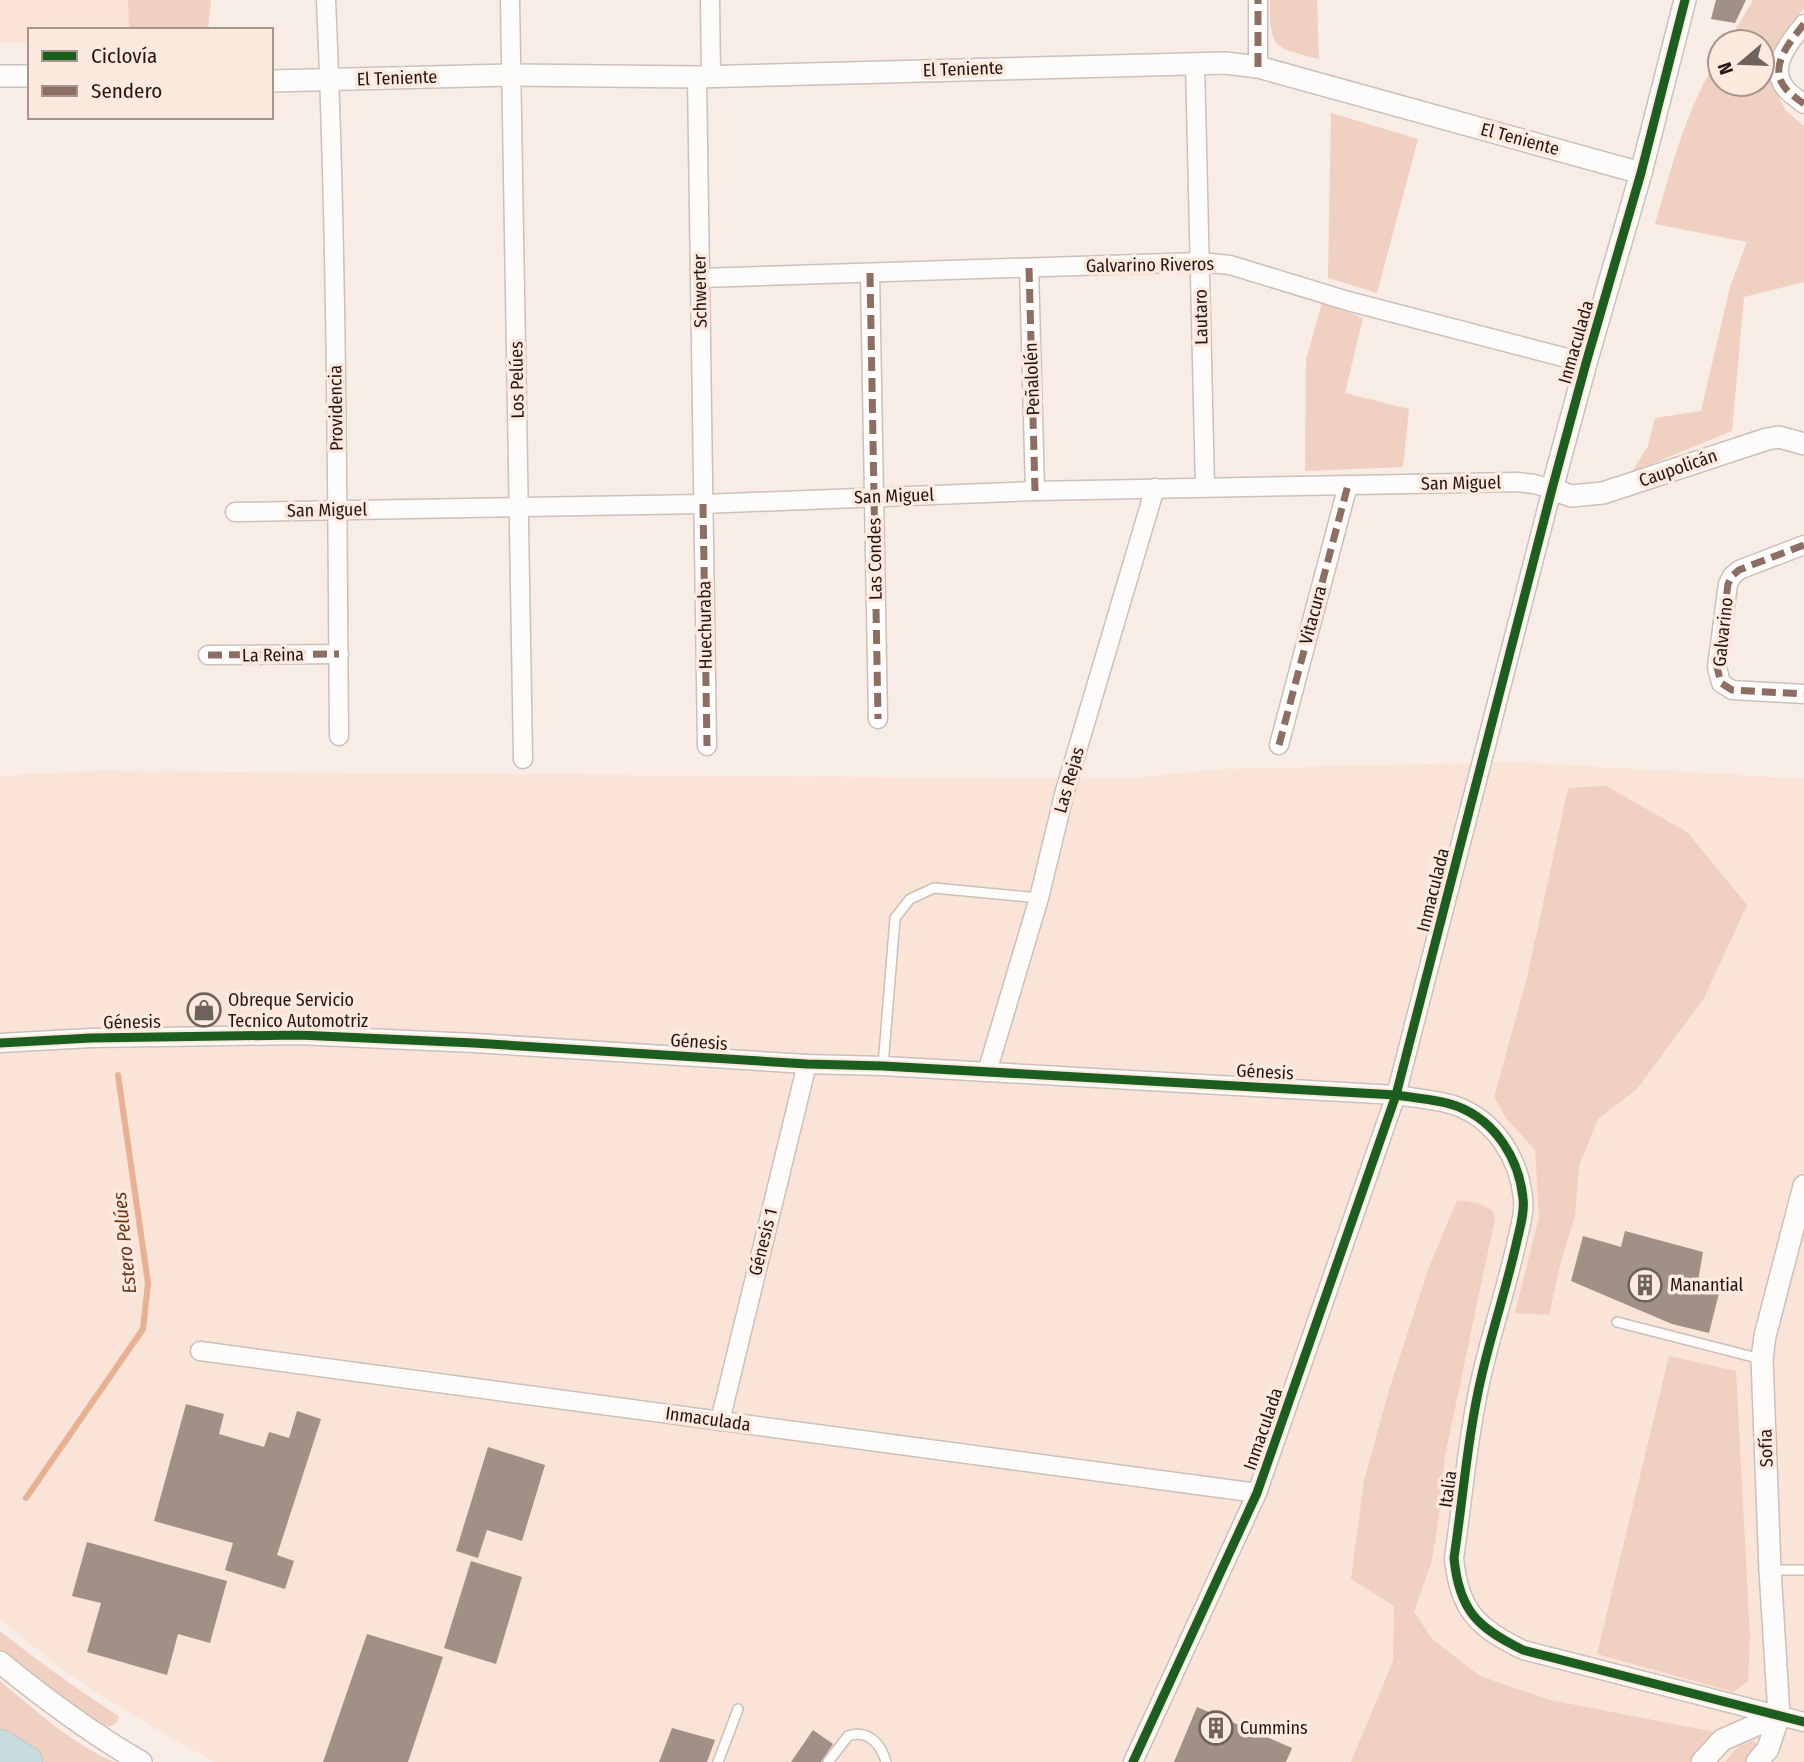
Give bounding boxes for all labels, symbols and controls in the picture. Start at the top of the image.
legend [28,28,273,119]
north arrow [1706,28,1776,98]
text: Ciclovía [91,43,157,69]
street label: El Teniente [922,57,1004,81]
text: N [1713,59,1738,78]
street label: El Teniente [356,66,438,90]
text: Sendero [91,78,162,104]
street label: El Teniente [1478,118,1562,160]
street label: Schwerter [688,253,712,328]
street label: Galvarino Riveros [1086,253,1215,277]
street label: Lautaro [1190,289,1212,345]
street label: Inmaculada [1554,298,1598,386]
street label: Los Pelúes [505,341,529,419]
street label: Peñalolén [1020,342,1044,416]
street label: Providencia [324,365,348,451]
street label: Caupolicán [1636,444,1720,492]
street label: San Miguel [1421,471,1501,495]
street label: San Miguel [854,484,935,508]
street label: San Miguel [287,498,367,522]
street label: Las Condes [863,517,887,600]
street label: Huechuraba [693,580,717,669]
street label: Vitacura [1295,583,1331,647]
street label: Galvarino [1708,596,1738,668]
street label: La Reina [242,643,304,667]
street label: Las Rejas [1049,744,1089,816]
street label: Inmaculada [1412,846,1454,934]
place label: Obreque Servicio Tecnico Automotriz [228,989,368,1032]
shop icon: Obreque Servicio Tecnico Automotriz [185,991,223,1029]
street label: Génesis [103,1010,161,1034]
street label: Génesis [670,1029,729,1055]
street label: Génesis [1236,1060,1295,1085]
water label: Estero Pelúes [108,1191,141,1295]
street label: Génesis 1 [744,1206,782,1278]
building icon: Manantial [1626,1266,1664,1304]
place label: Manantial [1670,1274,1743,1296]
street label: Inmaculada [1239,1385,1287,1473]
street label: Inmaculada [664,1402,752,1436]
street label: Sofía [1754,1428,1778,1468]
street label: Italia [1435,1469,1462,1509]
building icon: Cummins [1197,1709,1235,1747]
place label: Cummins [1240,1717,1308,1739]

